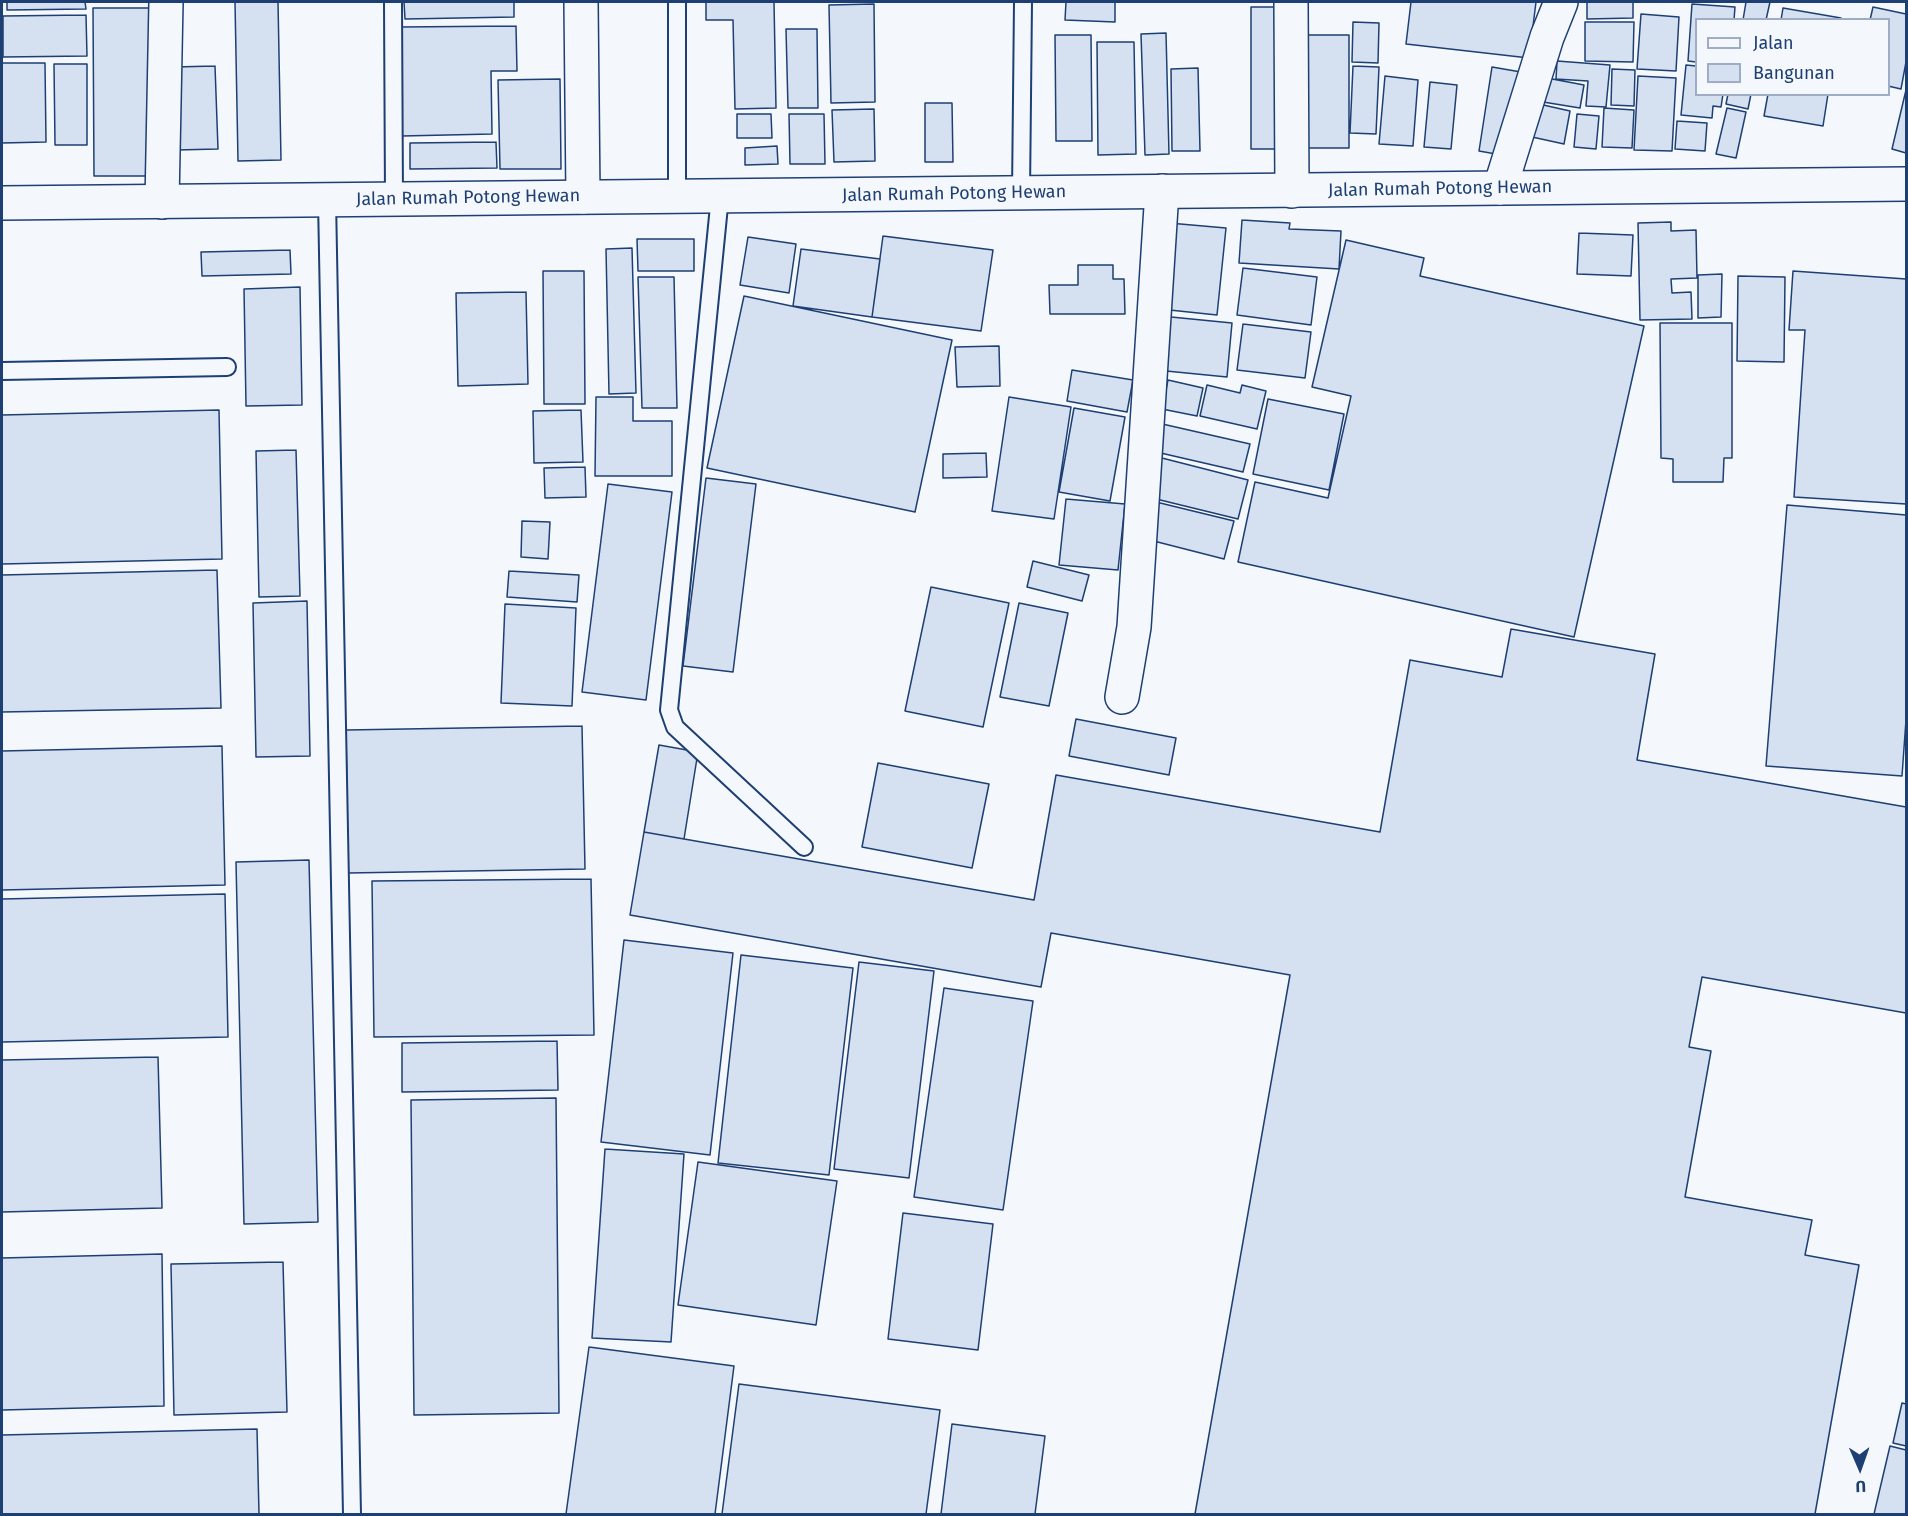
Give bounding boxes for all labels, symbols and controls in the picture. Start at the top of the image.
legend [1695,18,1890,96]
text: Jalan [1753,32,1794,54]
text: Bangunan [1753,62,1835,84]
street label: Jalan Rumah Potong Hewan [1328,176,1552,202]
street label: Jalan Rumah Potong Hewan [842,181,1066,207]
street label: Jalan Rumah Potong Hewan [356,185,580,211]
north arrow [1830,1438,1890,1498]
text: U [1855,1477,1866,1496]

